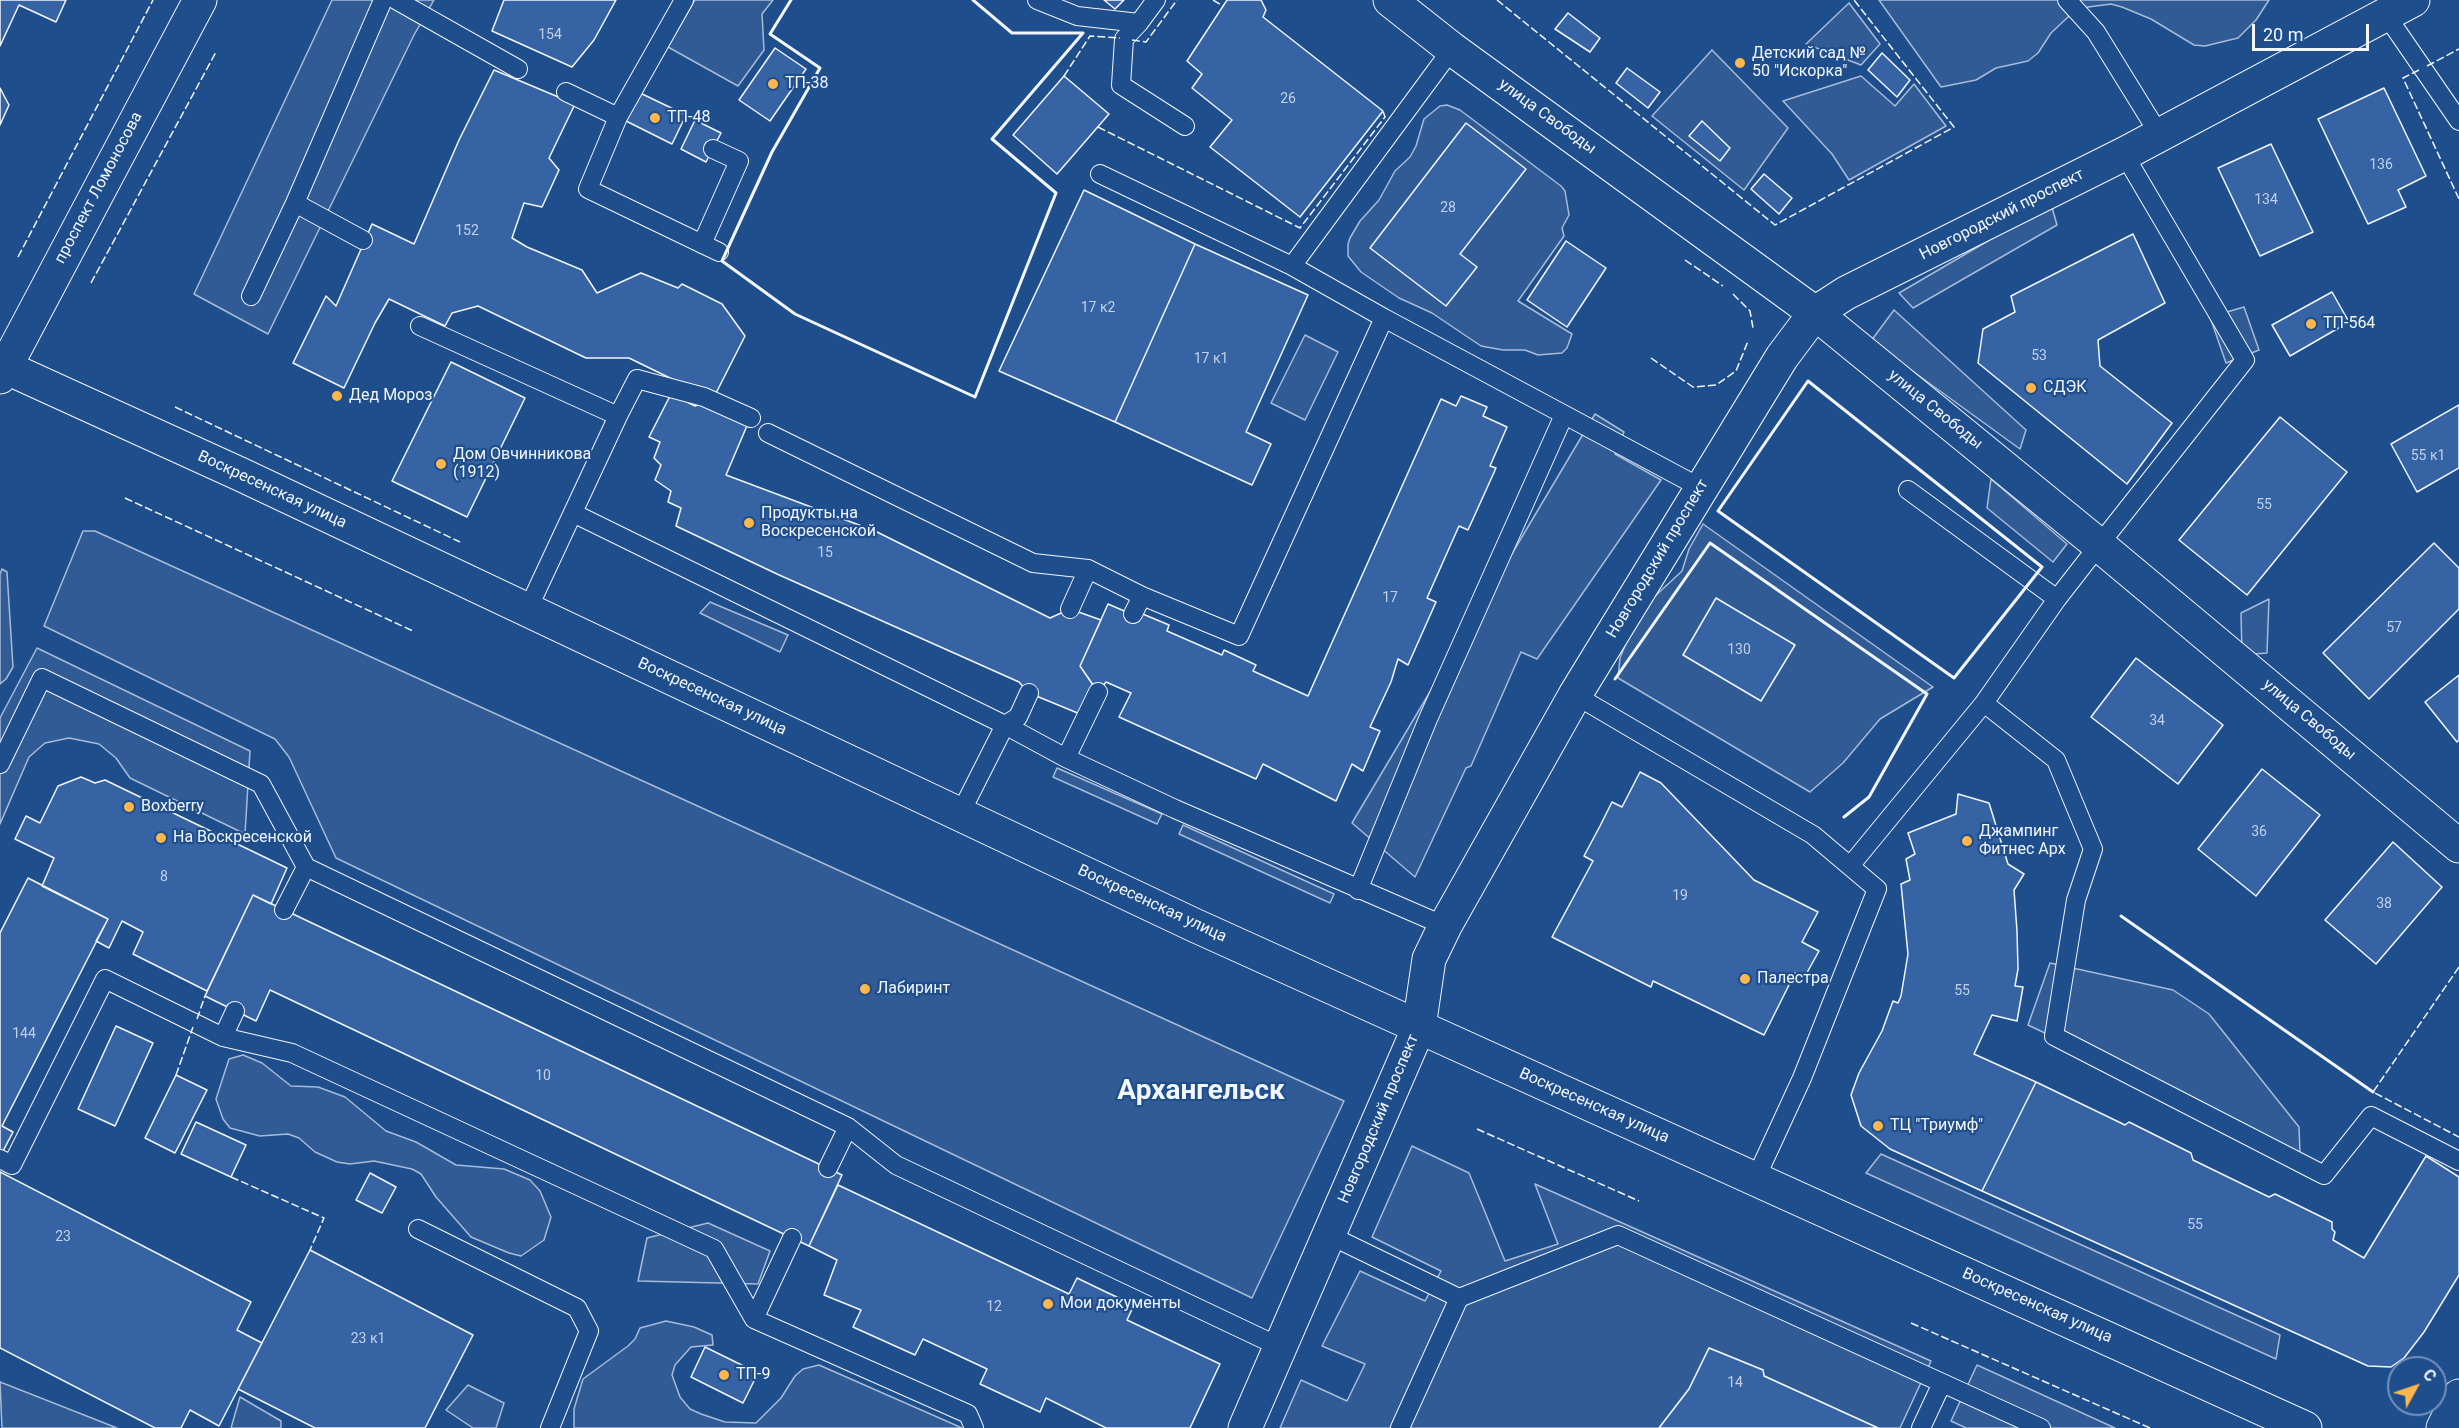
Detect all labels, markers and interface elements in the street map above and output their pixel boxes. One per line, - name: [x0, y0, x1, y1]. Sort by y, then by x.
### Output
- scale bar: [2255, 12, 2372, 50]
- text: 20 m: [2263, 24, 2303, 45]
- house number: 154: [538, 27, 562, 43]
- place label: Детский сад № 50 "Искорка": [1752, 44, 1866, 82]
- marker: Детский сад № 50 "Искорка": [1733, 56, 1747, 70]
- place label: ТП-38: [785, 74, 828, 94]
- street label: улица Свободы: [1494, 75, 1600, 159]
- marker: ТП-38: [766, 77, 780, 91]
- house number: 26: [1280, 91, 1296, 107]
- place label: ТП-48: [667, 108, 710, 128]
- street label: проспект Ломоносова: [51, 109, 147, 267]
- marker: ТП-48: [648, 111, 662, 125]
- house number: 136: [2369, 157, 2393, 173]
- street label: Новгородский проспект: [1917, 165, 2087, 265]
- house number: 134: [2254, 192, 2278, 208]
- house number: 28: [1440, 200, 1456, 216]
- house number: 152: [455, 223, 479, 239]
- house number: 17 к2: [1081, 300, 1115, 316]
- place label: ТП-564: [2323, 314, 2375, 334]
- marker: ТП-564: [2304, 317, 2318, 331]
- house number: 53: [2031, 348, 2047, 364]
- house number: 17 к1: [1194, 351, 1228, 367]
- street label: улица Свободы: [1884, 366, 1986, 454]
- place label: СДЭК: [2043, 378, 2087, 398]
- marker: СДЭК: [2024, 381, 2038, 395]
- place label: Дед Мороз: [349, 386, 432, 406]
- marker: Дед Мороз: [330, 389, 344, 403]
- place label: Дом Овчинникова (1912): [453, 445, 591, 483]
- street label: Воскресенская улица: [195, 447, 349, 533]
- house number: 55 к1: [2411, 448, 2445, 464]
- marker: Дом Овчинникова (1912): [434, 457, 448, 471]
- street label: Новгородский проспект: [1603, 476, 1713, 642]
- house number: 55: [2256, 497, 2272, 513]
- place label: Продукты на Воскресенской: [761, 504, 876, 542]
- marker: Продукты на Воскресенской: [742, 516, 756, 530]
- house number: 15: [817, 545, 833, 561]
- house number: 17: [1382, 590, 1398, 606]
- house number: 57: [2386, 620, 2402, 636]
- house number: 130: [1727, 642, 1751, 658]
- street label: Воскресенская улица: [635, 654, 789, 740]
- street label: улица Свободы: [2258, 675, 2360, 765]
- house number: 34: [2149, 713, 2165, 729]
- place label: Boxberry: [141, 797, 204, 817]
- marker: Boxberry: [122, 800, 136, 814]
- place label: Джампинг Фитнес Арх: [1979, 822, 2066, 860]
- house number: 36: [2251, 824, 2267, 840]
- place label: На Воскресенской: [173, 828, 312, 848]
- marker: На Воскресенской: [154, 831, 168, 845]
- marker: Джампинг Фитнес Арх: [1960, 834, 1974, 848]
- street label: Воскресенская улица: [1075, 861, 1229, 947]
- house number: 8: [160, 869, 168, 885]
- house number: 19: [1672, 888, 1688, 904]
- house number: 38: [2376, 896, 2392, 912]
- place label: Палестра: [1757, 969, 1829, 989]
- marker: Палестра: [1738, 972, 1752, 986]
- place label: Лабиринт: [877, 979, 950, 999]
- marker: Лабиринт: [858, 982, 872, 996]
- house number: 55: [1954, 983, 1970, 999]
- house number: 144: [12, 1026, 36, 1042]
- street label: Новгородский проспект: [1335, 1032, 1423, 1206]
- street label: Воскресенская улица: [1516, 1064, 1672, 1148]
- house number: 10: [535, 1068, 551, 1084]
- district label: Архангельск: [1117, 1075, 1285, 1109]
- place label: ТЦ "Триумф": [1890, 1116, 1983, 1136]
- marker: ТЦ "Триумф": [1871, 1119, 1885, 1133]
- house number: 55: [2187, 1217, 2203, 1233]
- house number: 23: [55, 1229, 71, 1245]
- street label: Воскресенская улица: [1959, 1264, 2115, 1348]
- place label: Мои документы: [1060, 1294, 1181, 1314]
- marker: Мои документы: [1041, 1297, 1055, 1311]
- house number: 12: [986, 1299, 1002, 1315]
- house number: 23 к1: [351, 1331, 385, 1347]
- north arrow: [2387, 1356, 2447, 1416]
- place label: ТП-9: [736, 1365, 770, 1385]
- text: С: [2419, 1365, 2440, 1386]
- marker: ТП-9: [717, 1368, 731, 1382]
- house number: 14: [1727, 1375, 1743, 1391]

